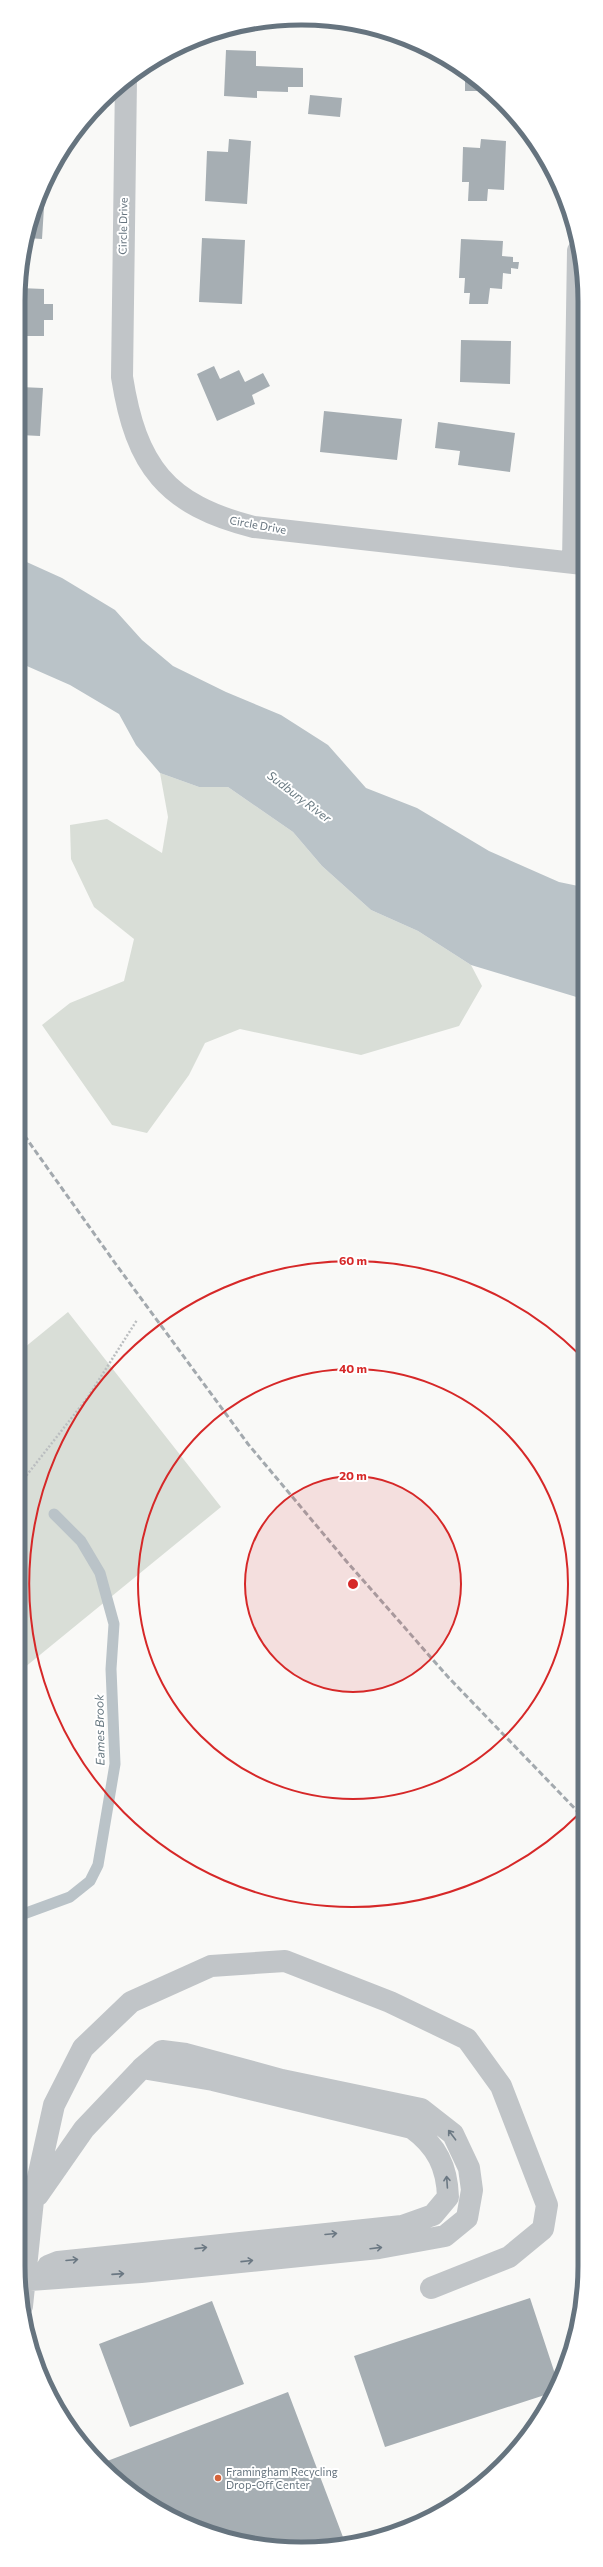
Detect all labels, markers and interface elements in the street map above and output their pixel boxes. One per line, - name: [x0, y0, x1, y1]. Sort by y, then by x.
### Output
- street label: Circle Drive: [116, 197, 130, 255]
- street label: Circle Drive: [229, 513, 288, 536]
- water label: Sudbury River: [265, 768, 335, 825]
- text: 60 m: [339, 1253, 367, 1267]
- text: 40 m: [339, 1361, 367, 1375]
- text: 20 m: [339, 1468, 367, 1482]
- centre of rings: [346, 1577, 360, 1591]
- water label: Eames Brook: [91, 1694, 107, 1766]
- one-way arrow: [448, 2130, 456, 2141]
- one-way arrow: [444, 2176, 451, 2189]
- one-way arrow: [324, 2230, 337, 2238]
- one-way arrow: [194, 2244, 207, 2252]
- one-way arrow: [369, 2244, 382, 2252]
- one-way arrow: [65, 2257, 78, 2264]
- one-way arrow: [240, 2257, 253, 2265]
- one-way arrow: [111, 2270, 124, 2277]
- place label: Framingham Recycling Drop-Off Center: [226, 2465, 338, 2491]
- marker: Framingham Recycling Drop-Off Center: [213, 2473, 223, 2483]

